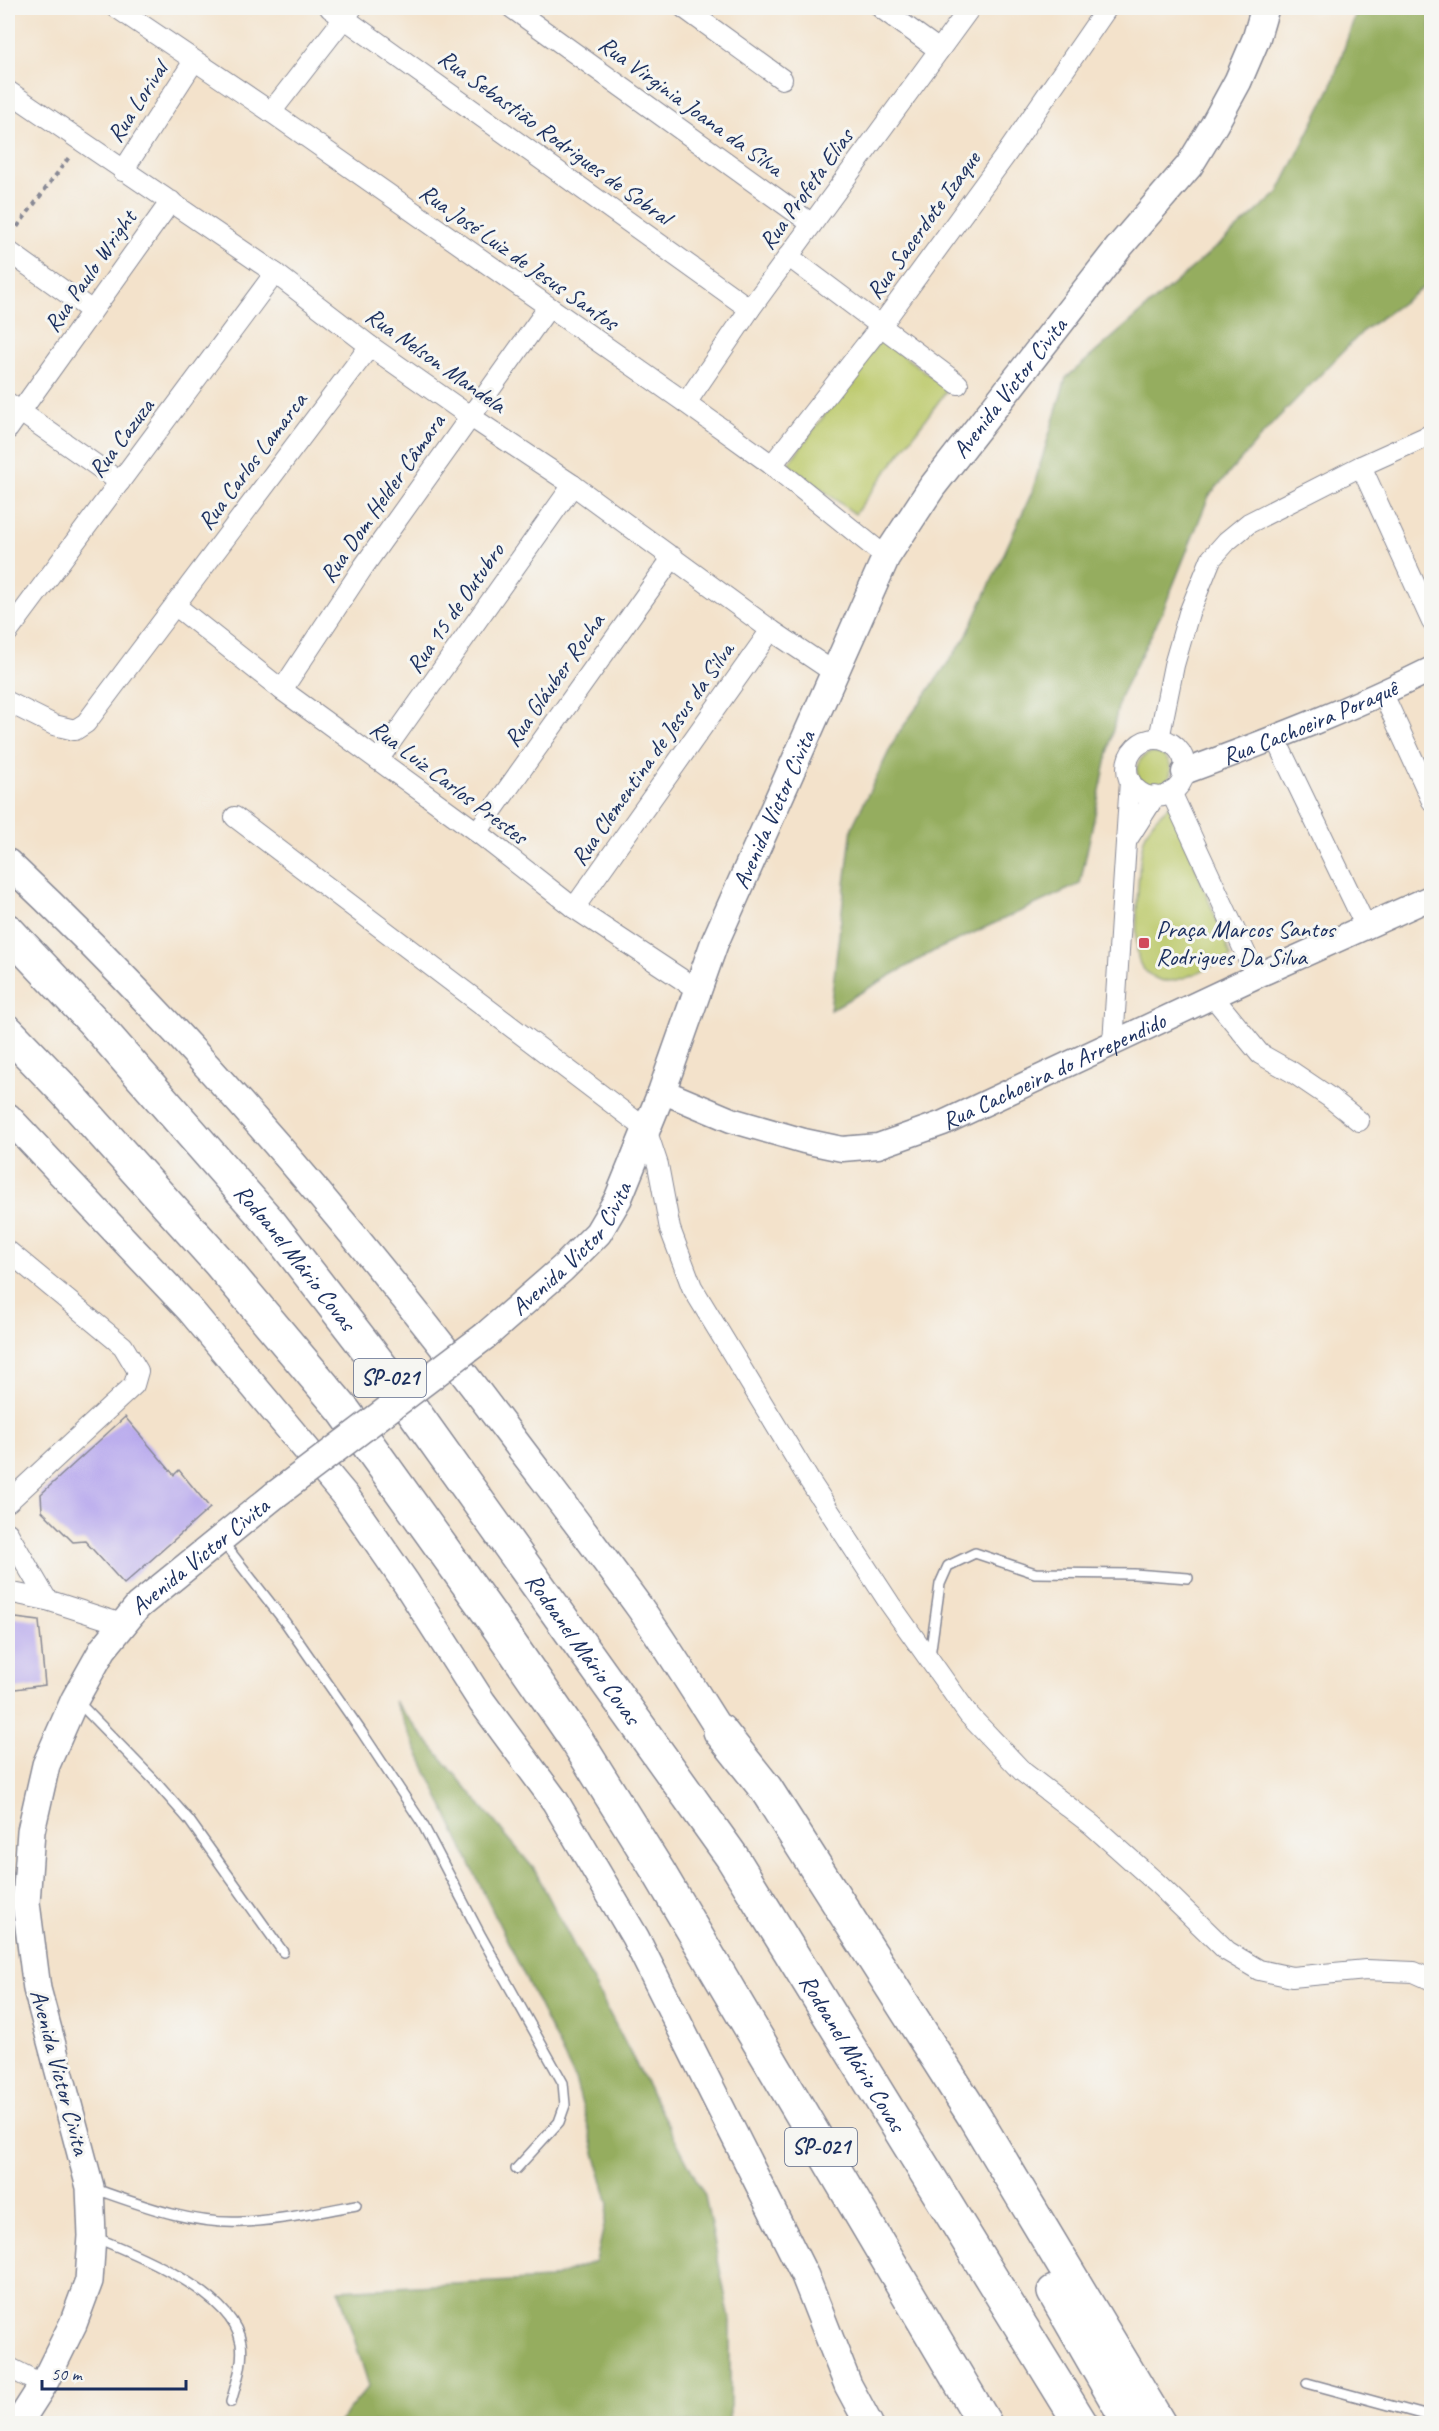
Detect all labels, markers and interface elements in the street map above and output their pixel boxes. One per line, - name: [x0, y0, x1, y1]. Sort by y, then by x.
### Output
- street label: Rua Virginia Joana da Silva: [593, 29, 791, 184]
- street label: Rua Sebastião Rodrigues de Sobral: [433, 42, 681, 234]
- street label: Rua Lorival: [100, 53, 176, 148]
- street label: Rua Profeta Elias: [752, 121, 861, 255]
- street label: Rua Sacerdote Izaque: [859, 143, 988, 305]
- street label: Rua José Luiz de Jesus Santos: [414, 177, 627, 339]
- street label: Rua Paulo Wright: [37, 203, 144, 338]
- street label: Rua Nelson Mandela: [360, 300, 513, 420]
- street label: Avenida Victor Civita: [945, 311, 1074, 464]
- street label: Rua Carlos Lamarca: [191, 385, 314, 536]
- street label: Rua Cazuza: [81, 391, 161, 484]
- street label: Rua Dom Helder Câmara: [313, 407, 452, 588]
- street label: Rua 15 de Outubro: [399, 536, 512, 679]
- street label: Rua Gláuber Rocha: [497, 606, 612, 752]
- street label: Rua Clementina de Jesus da Silva: [564, 635, 742, 871]
- street label: Rua Cachoeira Poraquê: [1218, 672, 1405, 771]
- street label: Rua Luiz Carlos Prestes: [364, 713, 535, 852]
- street label: Avenida Victor Civita: [726, 725, 822, 893]
- place label: Praça Marcos Santos Rodrigues Da Silva: [1156, 914, 1337, 972]
- marker: Praça Marcos Santos Rodrigues Da Silva: [1137, 936, 1151, 950]
- street label: Rua Cachoeira do Arrependido: [937, 1005, 1172, 1136]
- street label: Avenida Victor Civita: [505, 1177, 639, 1322]
- street label: Rodoanel Mário Covas: [228, 1178, 364, 1338]
- road number: SP-021: [354, 1359, 426, 1397]
- street label: Avenida Victor Civita: [124, 1490, 276, 1621]
- street label: Rodoanel Mário Covas: [519, 1567, 649, 1732]
- street label: Rodoanel Mário Covas: [793, 1969, 913, 2139]
- street label: Avenida Victor Civita: [24, 1986, 97, 2159]
- road number: SP-021: [785, 2128, 857, 2166]
- scale bar: [42, 2353, 186, 2391]
- text: 50 m: [51, 2363, 84, 2385]

